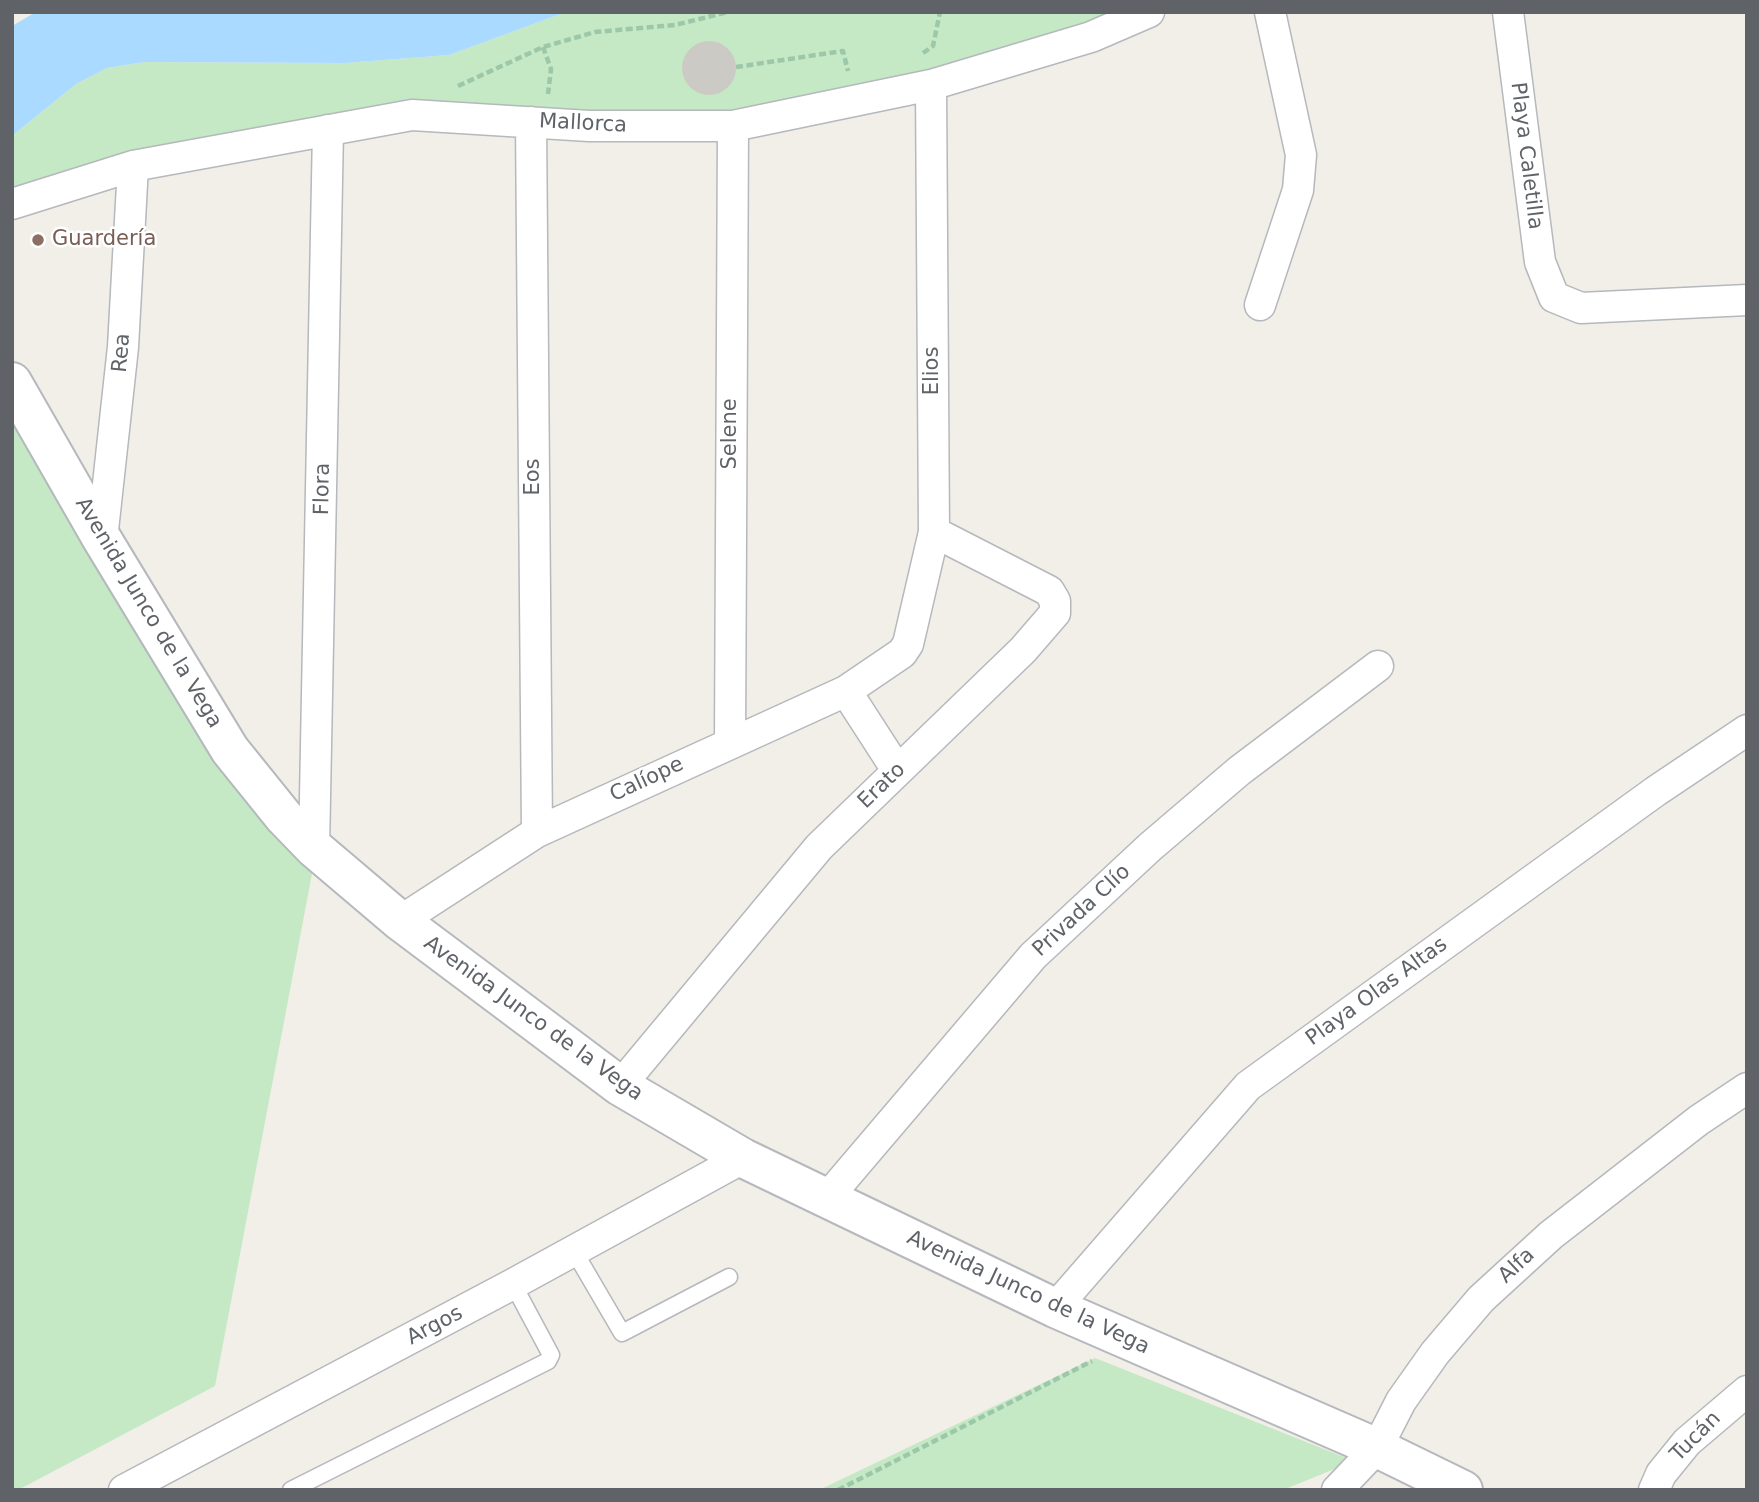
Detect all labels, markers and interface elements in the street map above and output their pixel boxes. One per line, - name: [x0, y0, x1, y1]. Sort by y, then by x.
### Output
- street label: Playa Caletilla: [1504, 81, 1548, 231]
- street label: Mallorca: [538, 109, 628, 139]
- place label: Guardería: [52, 227, 156, 253]
- marker: Guardería: [30, 232, 46, 248]
- street label: Rea: [108, 332, 136, 374]
- street label: Elios: [920, 347, 946, 395]
- street label: Selene: [718, 398, 744, 470]
- street label: Eos: [521, 458, 547, 496]
- street label: Flora: [310, 463, 336, 515]
- street label: Avenida Junco de la Vega: [69, 493, 227, 733]
- street label: Calíope: [606, 752, 688, 808]
- street label: Erato: [853, 758, 911, 814]
- street label: Privada Clío: [1028, 859, 1136, 963]
- street label: Avenida Junco de la Vega: [419, 931, 647, 1107]
- street label: Playa Olas Altas: [1301, 932, 1453, 1052]
- street label: Avenida Junco de la Vega: [903, 1226, 1153, 1360]
- street label: Alfa: [1494, 1243, 1540, 1289]
- street label: Argos: [403, 1301, 467, 1351]
- street label: Tucán: [1666, 1407, 1726, 1467]

